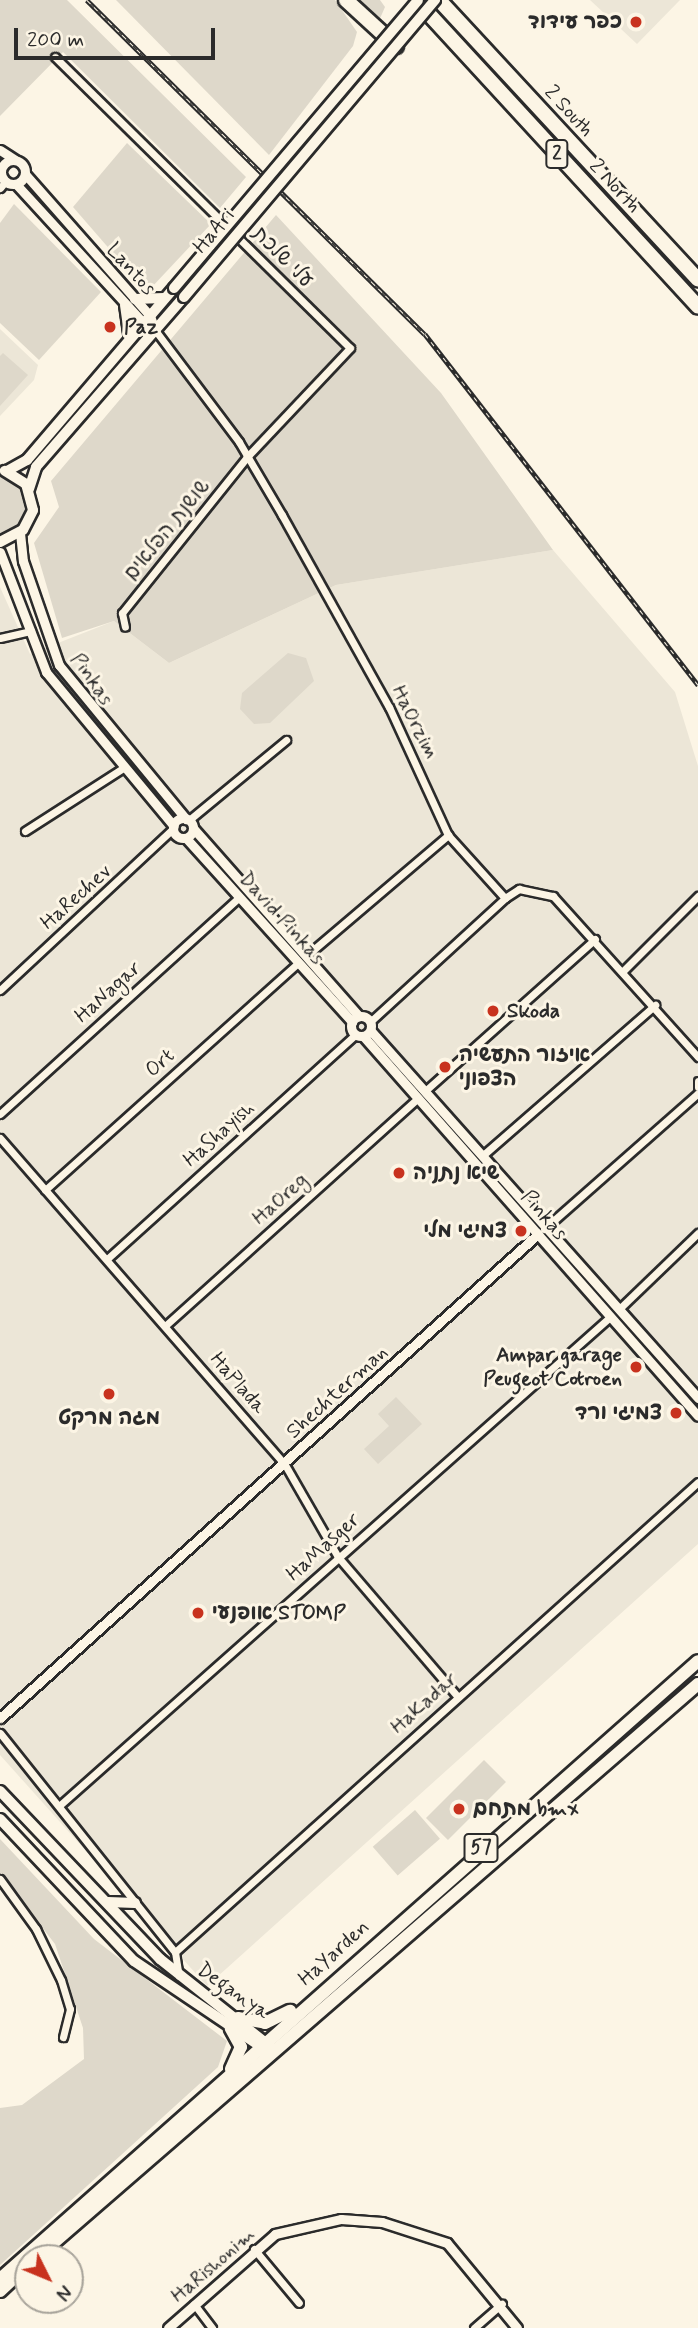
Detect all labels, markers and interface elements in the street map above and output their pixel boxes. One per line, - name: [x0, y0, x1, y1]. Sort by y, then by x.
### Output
- place label: כפר עידוד: [528, 9, 622, 35]
- scale bar: [18, 14, 219, 58]
- marker: כפר עידוד: [628, 14, 644, 30]
- text: 200 m: [27, 26, 84, 54]
- street label: 2 South: [539, 80, 599, 142]
- road number: 2: [545, 138, 569, 170]
- street label: 2 North: [584, 154, 646, 218]
- street label: HaAri: [188, 203, 240, 259]
- street label: עלי שלכת: [247, 221, 319, 293]
- street label: Lantos: [101, 238, 161, 300]
- place label: Paz: [124, 314, 158, 340]
- marker: Paz: [102, 319, 118, 335]
- street label: שושנת הפלאים: [119, 474, 215, 586]
- street label: Pinkas: [65, 648, 119, 710]
- street label: HaOrzim: [386, 681, 444, 763]
- street label: HaRechev: [35, 859, 117, 935]
- street label: David Pinkas: [234, 867, 330, 969]
- street label: HaNagar: [70, 956, 146, 1028]
- place label: Skoda: [507, 998, 560, 1024]
- marker: Skoda: [485, 1003, 501, 1019]
- place label: איזור התעשיה הצפוני: [459, 1042, 590, 1092]
- street label: Ort: [140, 1043, 180, 1083]
- marker: איזור התעשיה הצפוני: [437, 1059, 453, 1075]
- street label: HaShayish: [178, 1095, 260, 1173]
- place label: שיא נתניה: [413, 1160, 500, 1186]
- marker: שיא נתניה: [391, 1165, 407, 1181]
- street label: HaOreg: [247, 1167, 313, 1231]
- street label: Pinkas: [515, 1185, 573, 1245]
- place label: צמיגי מלי: [424, 1218, 507, 1244]
- marker: צמיגי מלי: [513, 1223, 529, 1239]
- street label: Shechterman: [281, 1340, 393, 1444]
- place label: Ampar garage Peugeot Cotroen: [483, 1342, 622, 1392]
- street label: HaPlada: [204, 1347, 272, 1419]
- marker: Ampar garage Peugeot Cotroen: [628, 1359, 644, 1375]
- marker: מגה מרקט: [101, 1386, 117, 1402]
- place label: צמיגי ורד: [575, 1400, 662, 1426]
- place label: מגה מרקט: [58, 1405, 160, 1431]
- marker: צמיגי ורד: [668, 1405, 684, 1421]
- street label: HaMasger: [281, 1507, 365, 1587]
- place label: אופנעי STOMP: [212, 1600, 346, 1626]
- marker: אופנעי STOMP: [190, 1605, 206, 1621]
- street label: HaKadar: [385, 1666, 463, 1740]
- place label: מתחם bmx: [473, 1796, 579, 1822]
- marker: מתחם bmx: [451, 1801, 467, 1817]
- road number: 57: [463, 1832, 498, 1864]
- street label: HaYarden: [293, 1915, 375, 1991]
- street label: Deganya: [192, 1957, 274, 2025]
- street label: HaRishonim: [166, 2222, 260, 2308]
- north arrow: [14, 2244, 84, 2314]
- text: N: [50, 2279, 77, 2305]

